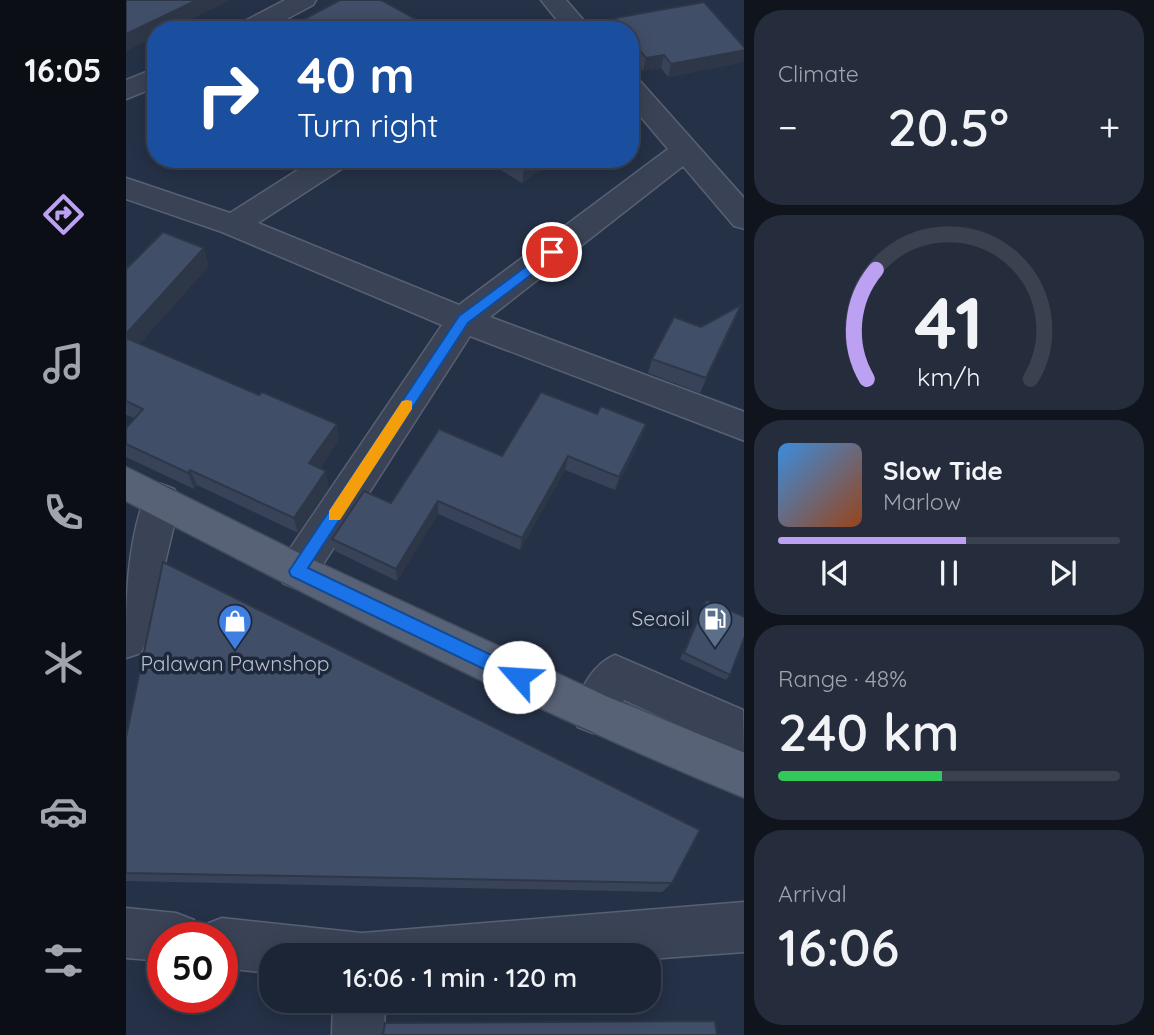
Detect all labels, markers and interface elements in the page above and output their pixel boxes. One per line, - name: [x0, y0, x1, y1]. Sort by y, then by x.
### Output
- text: 40 m: [297, 44, 415, 105]
- icon: right: [182, 49, 273, 140]
- text: 16:05: [25, 50, 101, 90]
- text: Climate: [778, 59, 859, 88]
- text: 20.5°: [887, 94, 1009, 159]
- text: −: [778, 103, 798, 151]
- text: +: [1099, 103, 1120, 151]
- text: Turn right: [297, 105, 438, 145]
- icon: directions: [39, 190, 88, 239]
- pin: [522, 222, 582, 282]
- icon: arrive: [533, 233, 571, 271]
- text: 41: [915, 276, 983, 367]
- icon: music: [39, 339, 88, 388]
- text: km/h: [917, 360, 981, 391]
- text: Slow Tide: [883, 454, 1003, 487]
- text: Marlow: [883, 487, 961, 516]
- icon: phone: [39, 488, 88, 537]
- icon: previous: [816, 554, 854, 592]
- icon: pause: [930, 554, 968, 592]
- icon: next: [1044, 554, 1082, 592]
- fuel station icon: Seaoil: [696, 600, 734, 649]
- shop icon: Palawan Pawnshop: [216, 602, 254, 651]
- place label: Seaoil: [632, 605, 690, 631]
- icon: climate: [39, 638, 88, 687]
- position arrow: [482, 640, 556, 714]
- place label: Palawan Pawnshop: [140, 650, 330, 676]
- text: Range · 48%: [778, 664, 907, 693]
- text: 240 km: [778, 699, 959, 764]
- icon: car: [39, 787, 88, 836]
- text: Arrival: [778, 879, 847, 908]
- text: 16:06: [778, 914, 899, 979]
- speed limit sign: 50: [147, 922, 238, 1013]
- icon: filters: [39, 936, 88, 985]
- text: 16:06 · 1 min · 120 m: [343, 961, 577, 994]

